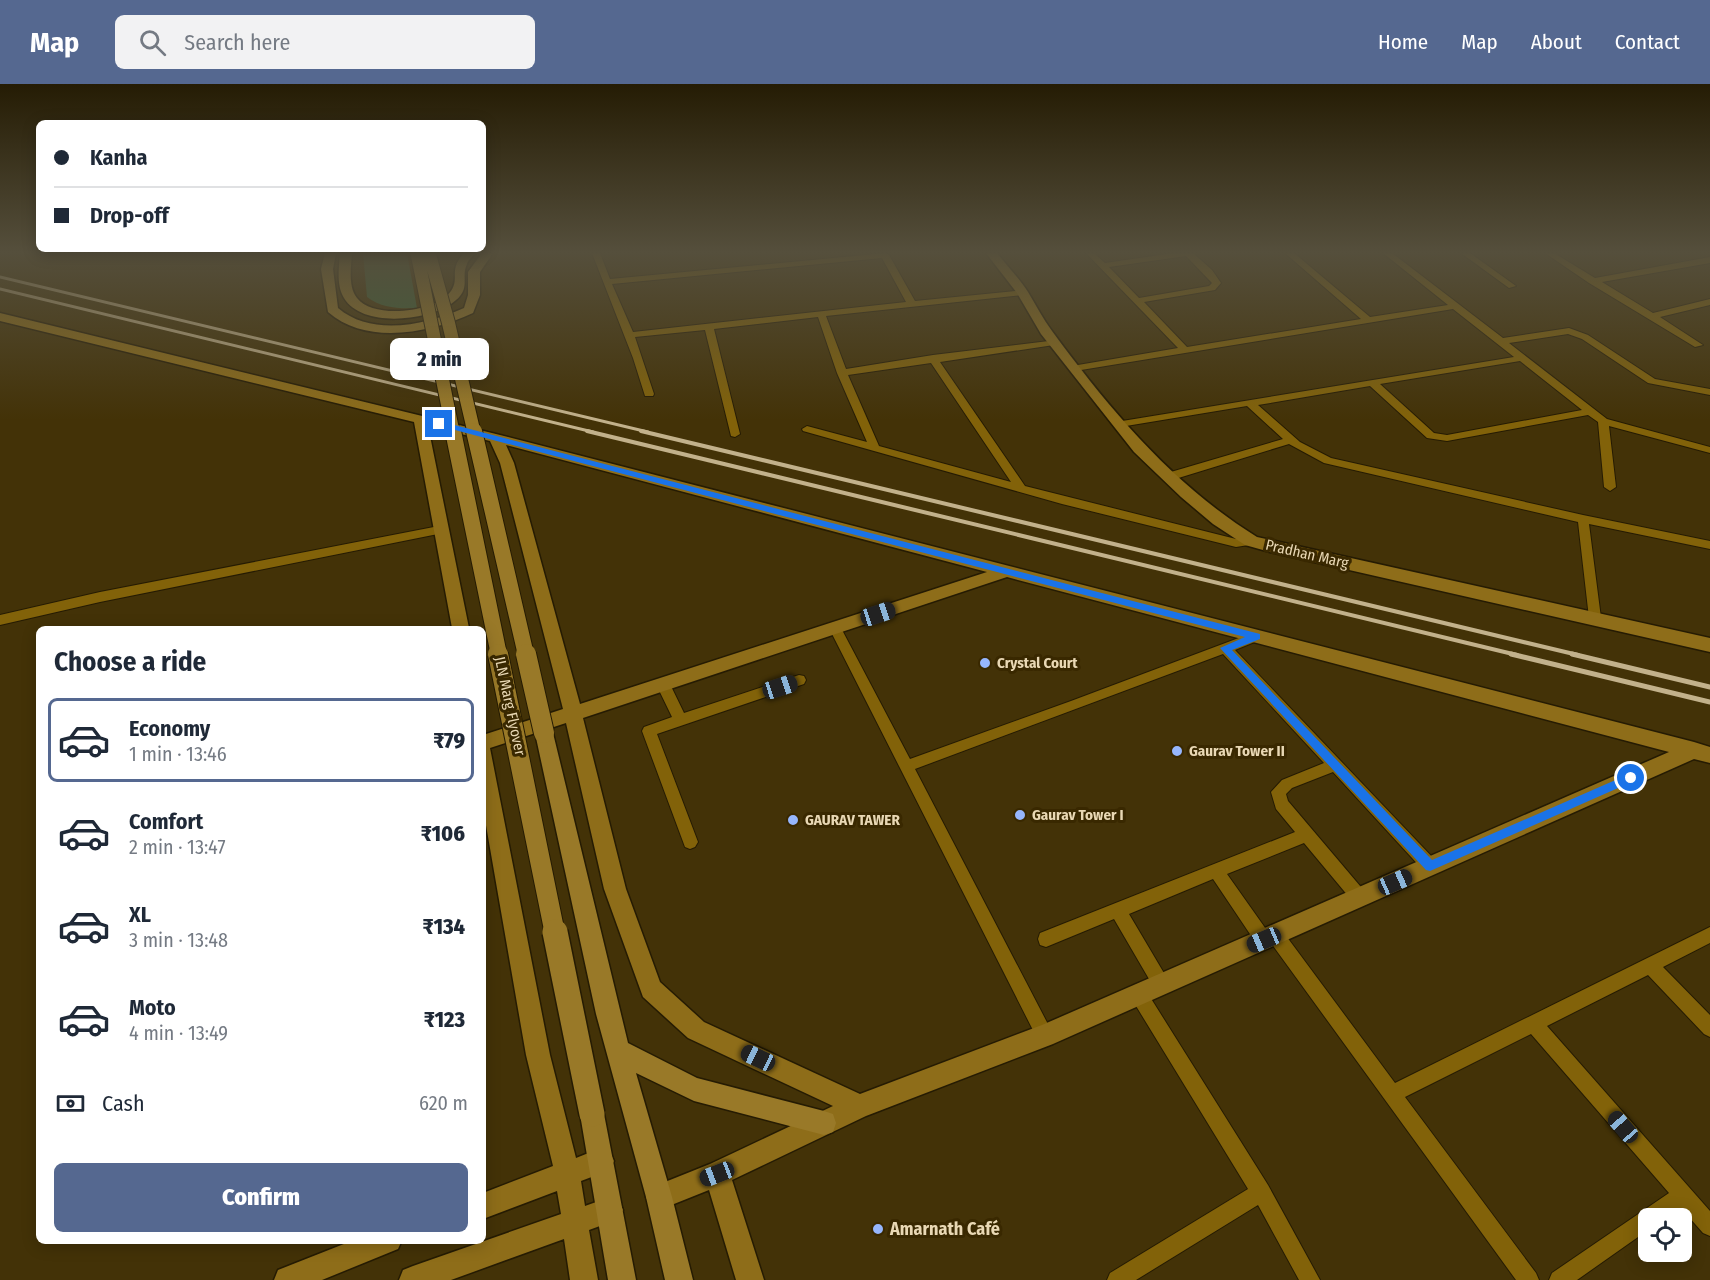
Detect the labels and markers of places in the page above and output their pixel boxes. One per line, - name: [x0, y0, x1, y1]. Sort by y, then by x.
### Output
- place label: Crystal Court: [997, 654, 1078, 672]
- marker: Crystal Court: [978, 656, 992, 670]
- place label: Gaurav Tower II: [1189, 742, 1285, 760]
- marker: Gaurav Tower II: [1170, 744, 1184, 758]
- place label: Gaurav Tower I: [1032, 806, 1124, 824]
- marker: Gaurav Tower I: [1013, 808, 1027, 822]
- place label: GAURAV TAWER: [805, 811, 900, 829]
- marker: GAURAV TAWER: [786, 813, 800, 827]
- place label: Amarnath Café: [889, 1218, 1000, 1240]
- marker: Amarnath Café: [871, 1222, 885, 1236]

